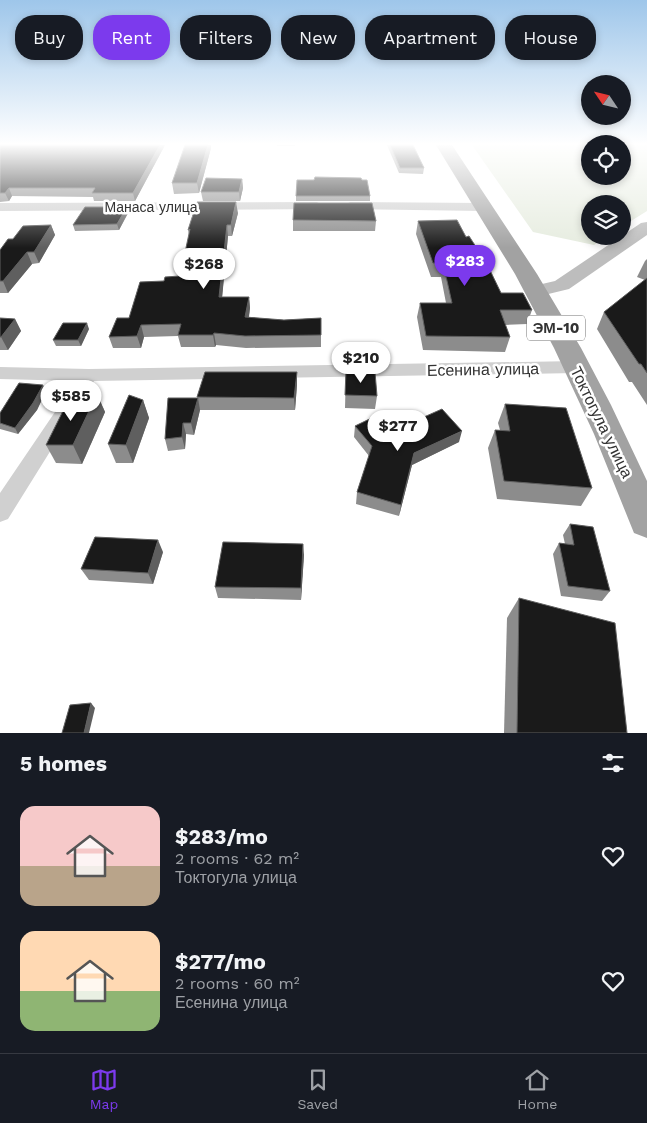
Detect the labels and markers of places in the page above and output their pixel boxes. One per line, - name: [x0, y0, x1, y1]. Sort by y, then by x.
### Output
- pin: $283: [435, 244, 495, 287]
- pin: $268: [174, 248, 234, 290]
- pin: $210: [331, 342, 391, 384]
- pin: $585: [41, 380, 101, 422]
- pin: $277: [368, 410, 428, 452]

